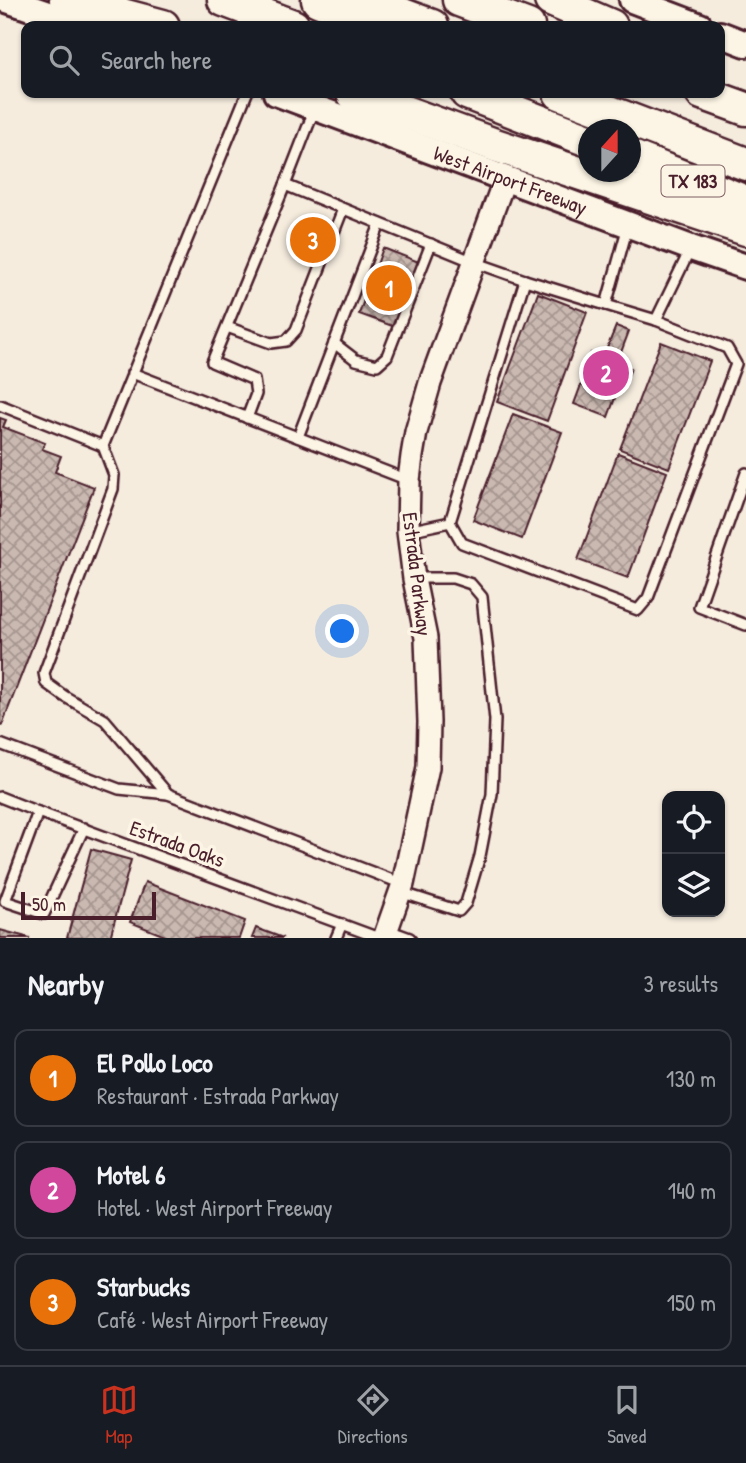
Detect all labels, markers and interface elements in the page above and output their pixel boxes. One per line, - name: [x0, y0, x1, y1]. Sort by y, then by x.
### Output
- search box: [21, 21, 725, 98]
- icon: search: [45, 41, 83, 79]
- text: Search here: [101, 42, 212, 77]
- north arrow: [578, 119, 641, 182]
- street label: West Airport Freeway: [430, 138, 591, 222]
- road number: TX 183: [662, 166, 724, 196]
- pin: 3: [290, 214, 336, 266]
- pin: 1: [366, 262, 412, 314]
- pin: 2: [583, 347, 629, 399]
- street label: Estrada Parkway: [396, 511, 439, 637]
- your location: [325, 614, 359, 648]
- map controls: [662, 791, 725, 917]
- button: locate: [662, 791, 725, 854]
- street label: Estrada Oaks: [126, 813, 229, 874]
- button: layers: [662, 854, 725, 917]
- scale bar: [21, 889, 156, 921]
- text: 50 m: [32, 891, 66, 917]
- text: Nearby: [28, 964, 104, 1004]
- text: 3 results: [643, 968, 718, 999]
- text: El Pollo Loco: [97, 1045, 213, 1080]
- text: 1: [49, 1063, 57, 1094]
- text: 130 m: [666, 1063, 716, 1094]
- text: Restaurant · Estrada Parkway: [97, 1080, 339, 1111]
- text: Motel 6: [97, 1157, 166, 1192]
- text: 2: [48, 1175, 58, 1206]
- text: 140 m: [668, 1175, 716, 1206]
- text: Hotel · West Airport Freeway: [97, 1192, 332, 1223]
- text: Starbucks: [97, 1269, 190, 1304]
- text: 3: [48, 1287, 58, 1318]
- text: 150 m: [667, 1287, 716, 1318]
- text: Café · West Airport Freeway: [97, 1304, 328, 1335]
- tab: Map: [100, 1381, 138, 1449]
- tab: Directions: [338, 1381, 408, 1449]
- tab: Saved: [607, 1381, 646, 1449]

